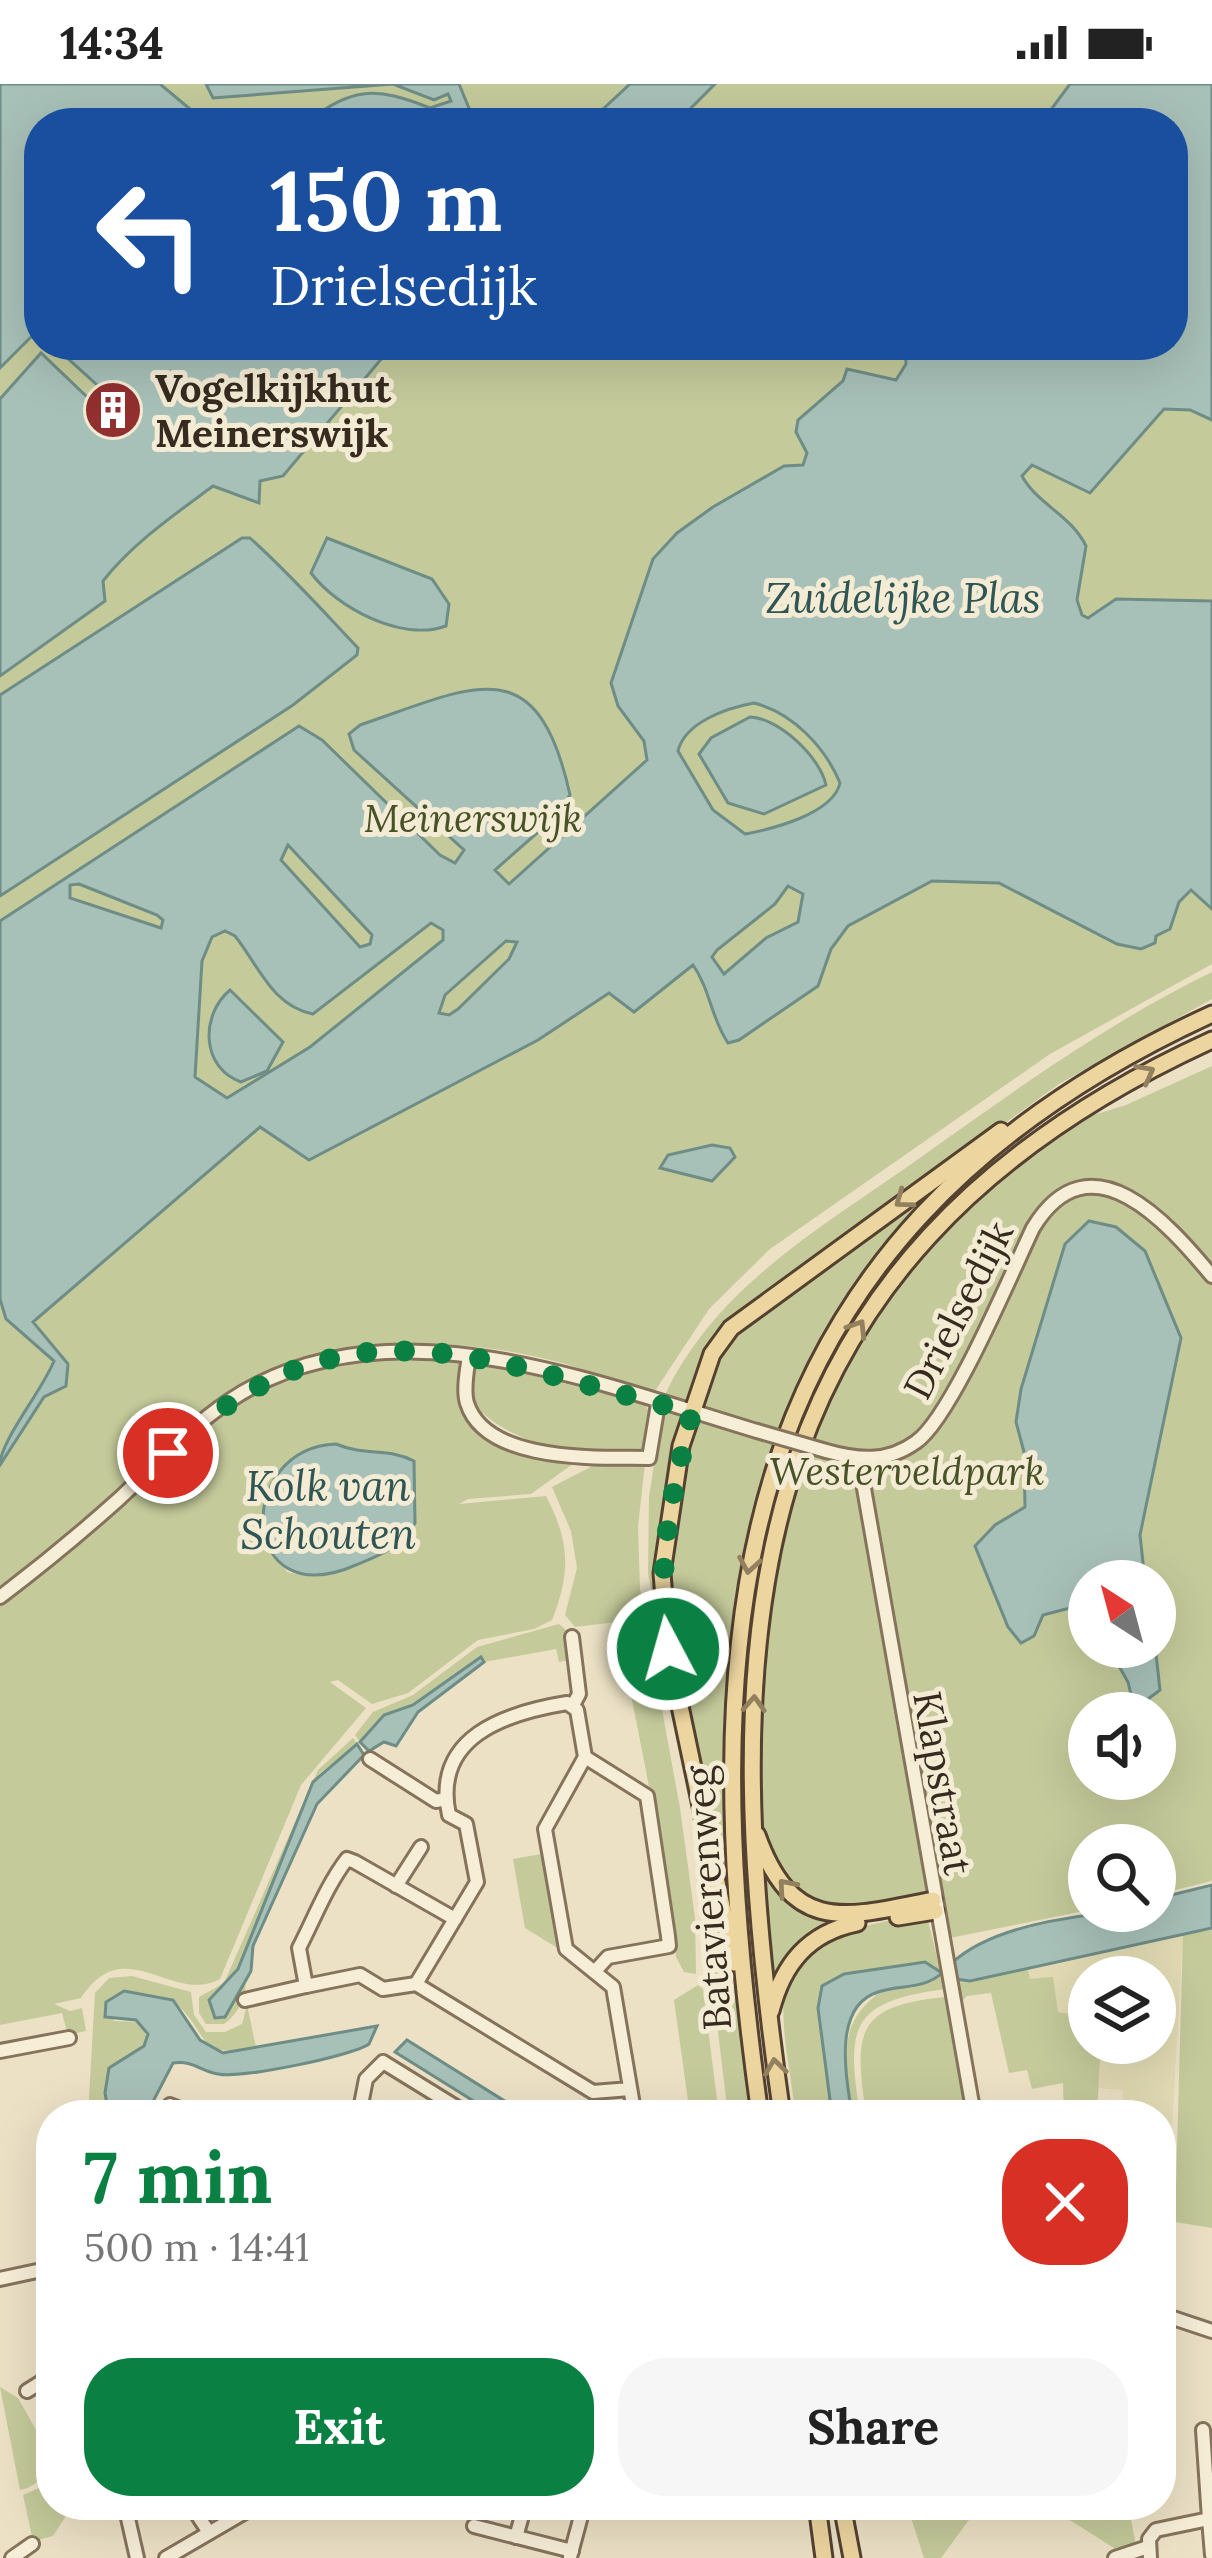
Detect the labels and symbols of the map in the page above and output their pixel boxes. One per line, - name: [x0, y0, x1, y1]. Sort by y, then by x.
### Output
- place label: Vogelkijkhut Meinerswijk: [155, 363, 392, 458]
- building icon: Vogelkijkhut Meinerswijk: [82, 379, 144, 441]
- water label: Zuidelijke Plas: [765, 571, 1041, 625]
- park label: Meinerswijk: [364, 793, 582, 843]
- one-way arrow: [1134, 1064, 1155, 1087]
- one-way arrow: [894, 1186, 916, 1208]
- street label: Drielsedijk: [892, 1213, 1024, 1407]
- one-way arrow: [844, 1319, 866, 1341]
- pin: [117, 1402, 219, 1504]
- park label: Westerveldpark: [769, 1446, 1045, 1496]
- water label: Kolk van Schouten: [240, 1459, 416, 1561]
- one-way arrow: [737, 1555, 763, 1575]
- north arrow: [1068, 1560, 1176, 1668]
- position arrow: [605, 1586, 731, 1712]
- street label: Klapstraat: [902, 1687, 984, 1879]
- one-way arrow: [740, 1694, 766, 1713]
- street label: Batavierenweg: [674, 1763, 742, 2032]
- one-way arrow: [779, 1878, 801, 1900]
- one-way arrow: [763, 2058, 789, 2077]

